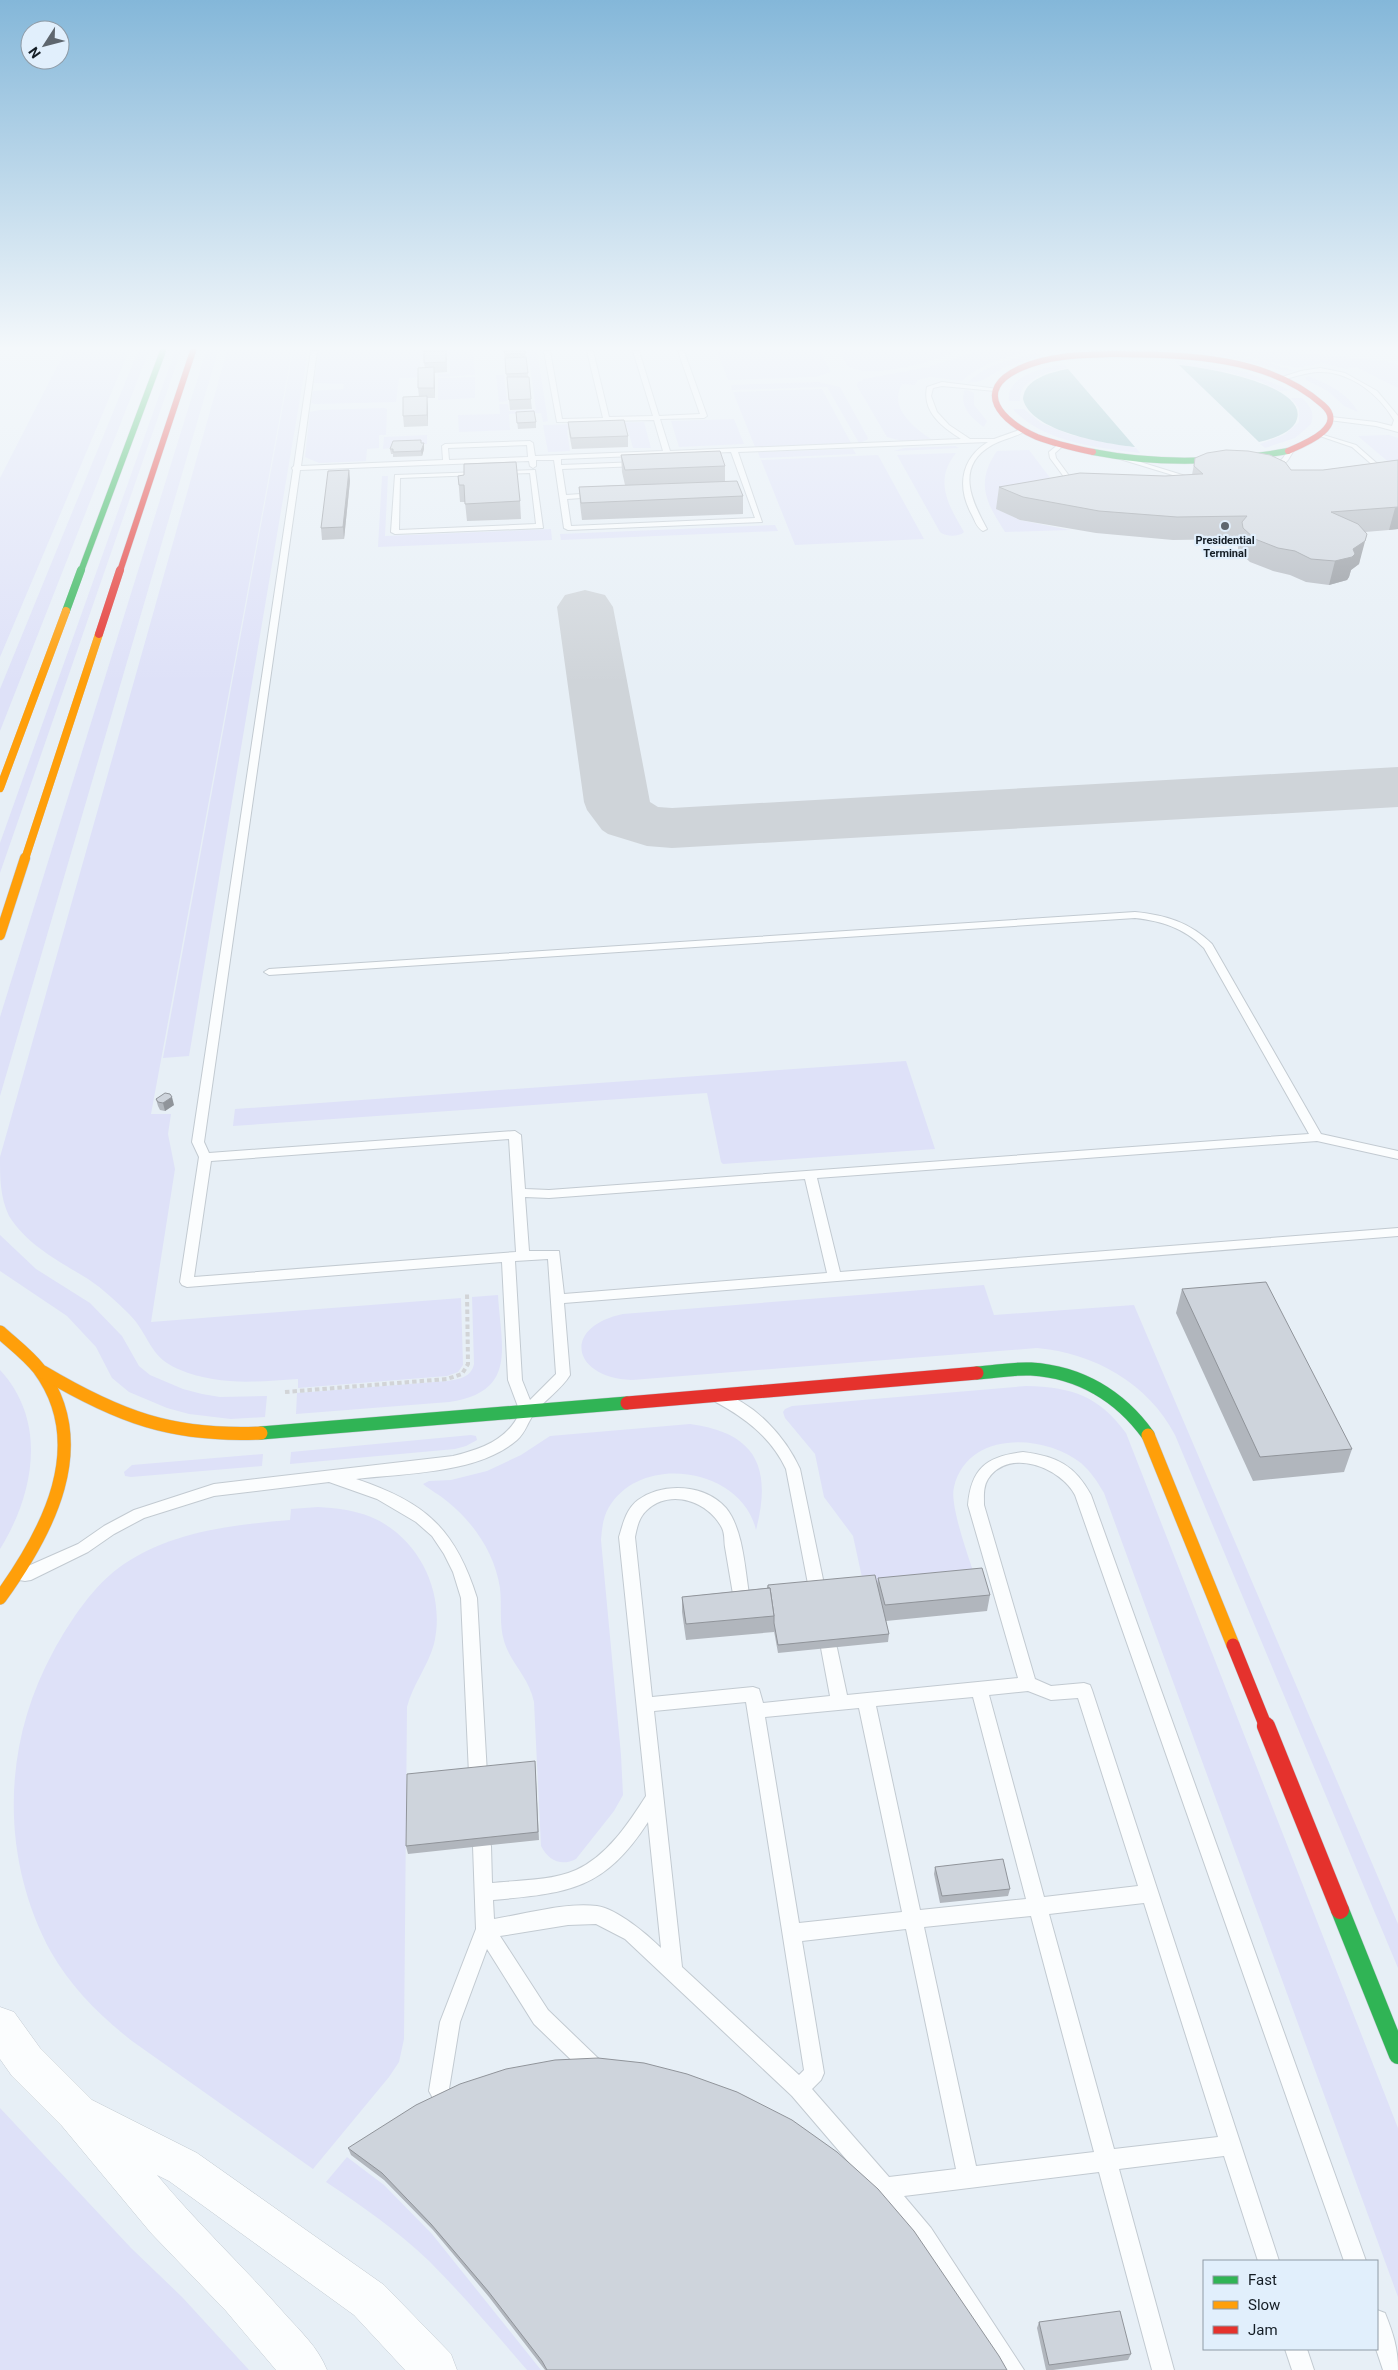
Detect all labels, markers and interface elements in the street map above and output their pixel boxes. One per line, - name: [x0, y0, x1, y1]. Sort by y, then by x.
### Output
- north arrow: [20, 20, 70, 70]
- text: N: [25, 44, 44, 61]
- marker: Presidential Terminal: [1219, 520, 1231, 532]
- place label: Presidential Terminal: [1195, 534, 1255, 560]
- legend: [1203, 2260, 1378, 2350]
- text: Fast: [1248, 2271, 1277, 2289]
- text: Slow: [1248, 2296, 1280, 2314]
- text: Jam: [1248, 2321, 1278, 2339]

